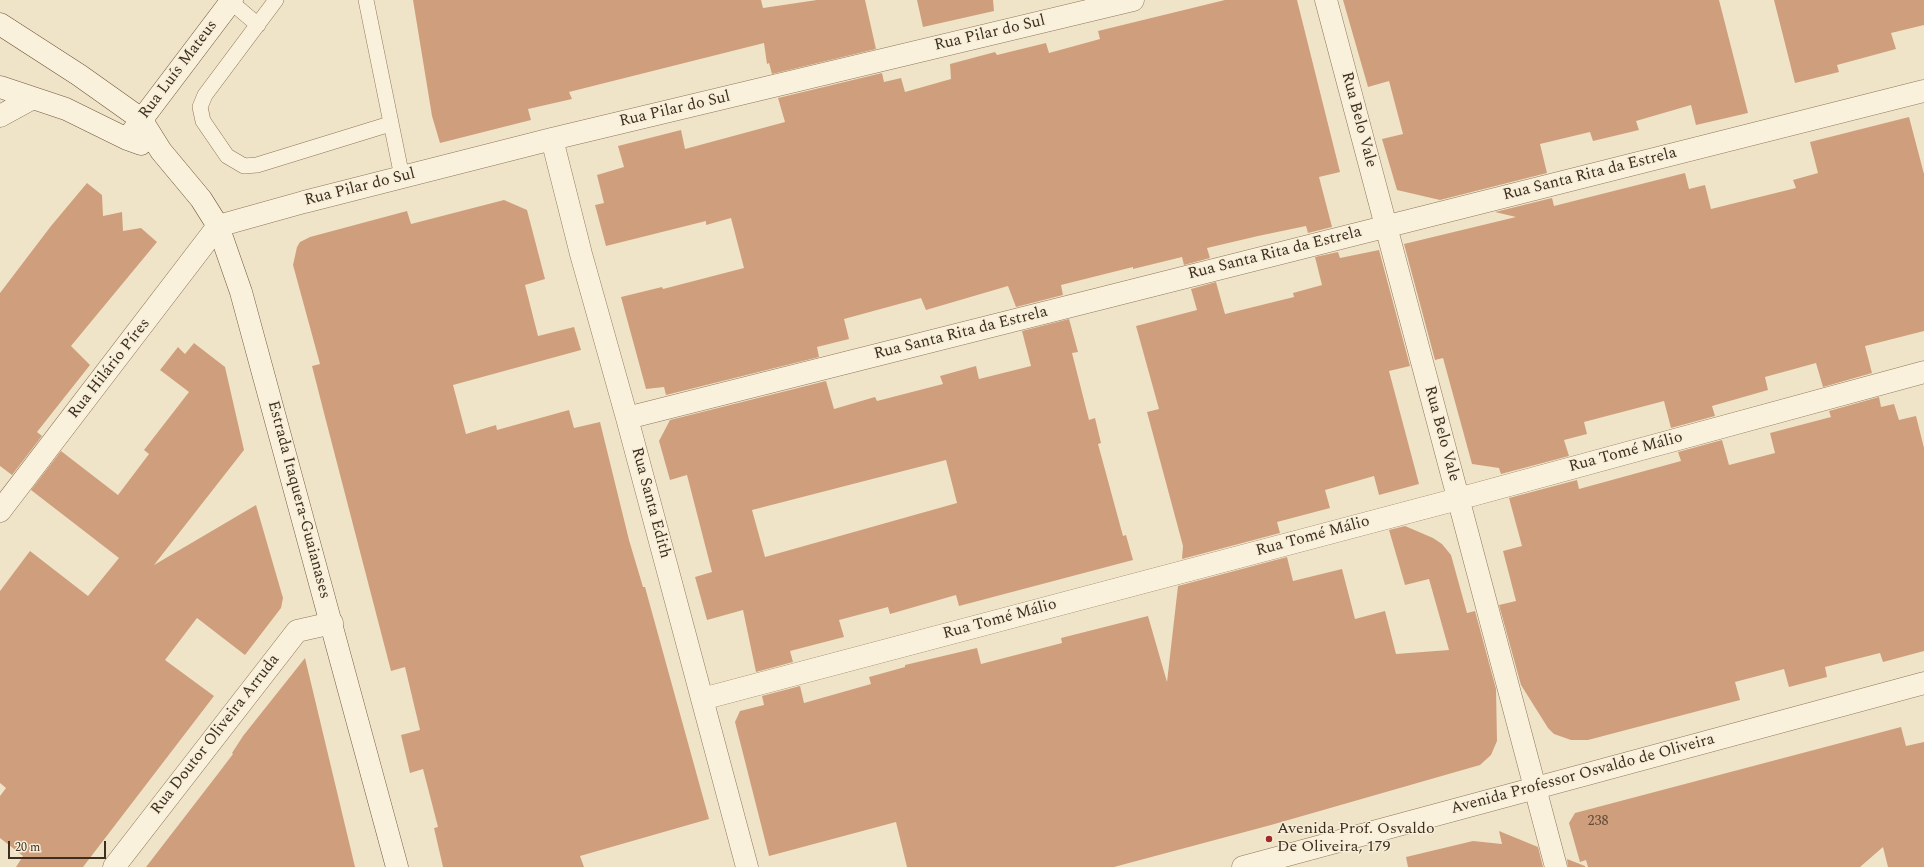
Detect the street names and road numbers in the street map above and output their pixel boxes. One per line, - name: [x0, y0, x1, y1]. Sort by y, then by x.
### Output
- street label: Rua Pilar do Sul: [933, 12, 1047, 56]
- street label: Rua Luís Mateus: [136, 17, 222, 123]
- street label: Rua Belo Vale: [1336, 70, 1380, 170]
- street label: Rua Pilar do Sul: [618, 88, 732, 132]
- street label: Rua Santa Rita da Estrela: [1501, 144, 1679, 206]
- street label: Rua Pilar do Sul: [303, 165, 417, 211]
- street label: Rua Santa Rita da Estrela: [1186, 223, 1364, 285]
- street label: Rua Santa Rita da Estrela: [872, 303, 1050, 365]
- street label: Rua Hilário Píres: [65, 315, 155, 423]
- street label: Rua Belo Vale: [1419, 384, 1463, 484]
- street label: Estrada Itaquera-Guaianases: [262, 399, 334, 601]
- street label: Rua Tomé Málio: [1567, 429, 1685, 477]
- street label: Rua Santa Edith: [626, 445, 674, 561]
- street label: Rua Tomé Málio: [1254, 513, 1372, 561]
- street label: Rua Tomé Málio: [941, 596, 1059, 644]
- street label: Rua Doutor Oliveira Arruda: [148, 651, 284, 819]
- street label: Avenida Professor Osvaldo de Oliveira: [1449, 730, 1717, 820]

